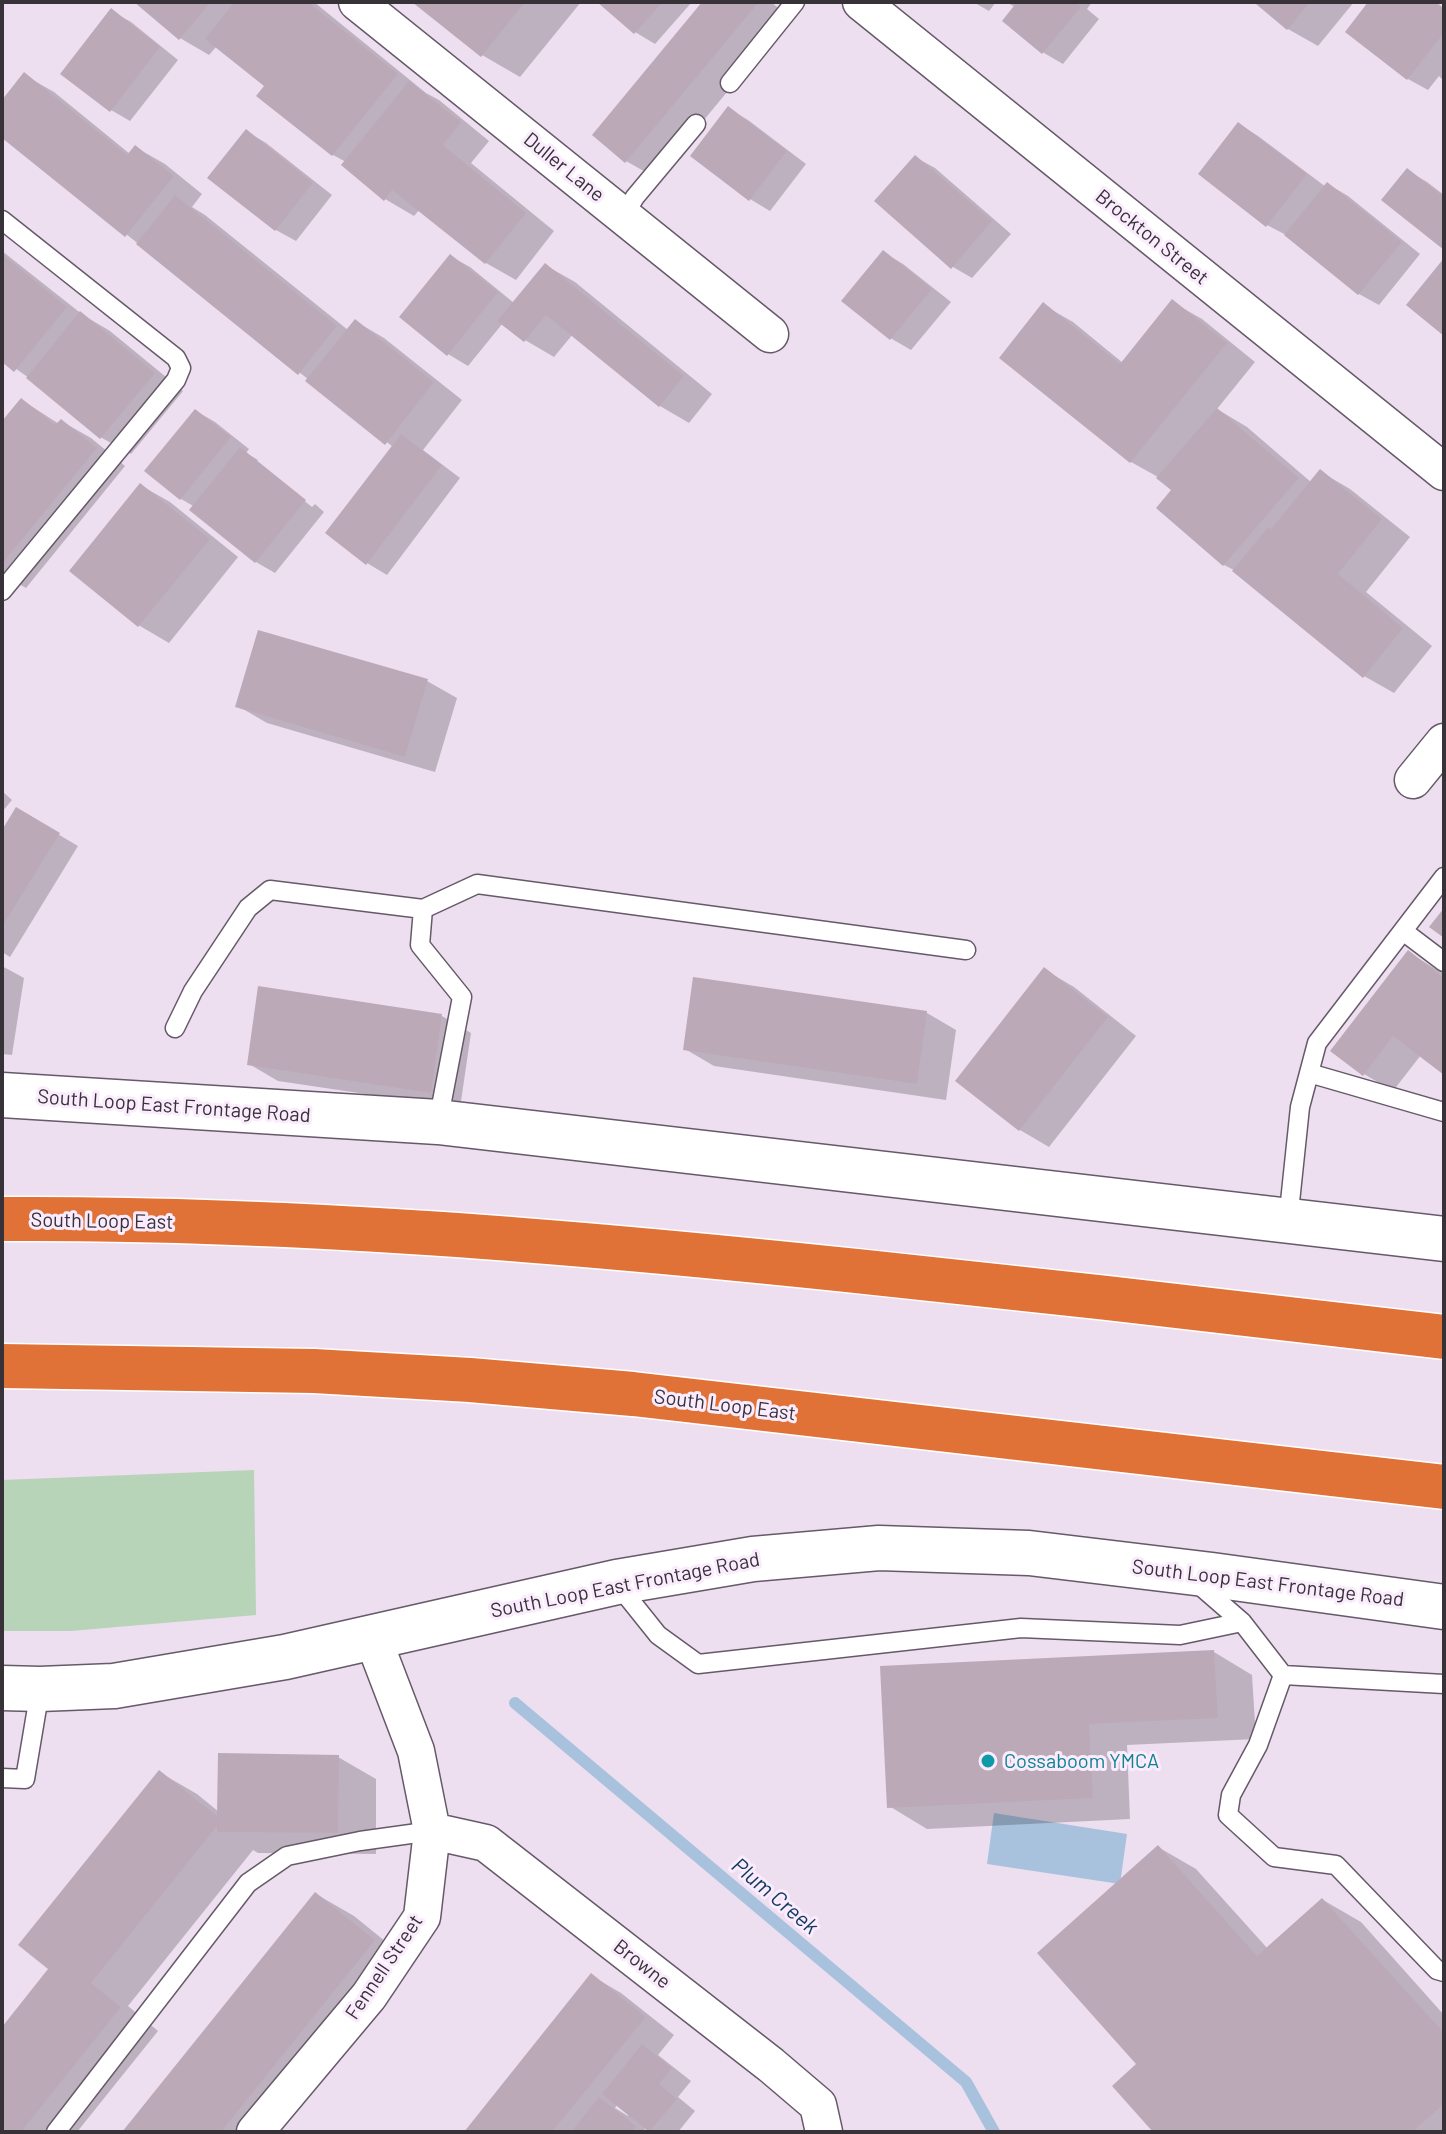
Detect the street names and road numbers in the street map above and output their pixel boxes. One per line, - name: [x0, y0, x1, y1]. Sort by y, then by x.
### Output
- street label: Duller Lane: [519, 127, 609, 207]
- street label: Brockton Street: [1091, 184, 1213, 290]
- street label: South Loop East Frontage Road: [37, 1084, 311, 1128]
- street label: South Loop East: [30, 1208, 174, 1234]
- street label: South Loop East: [653, 1384, 797, 1426]
- street label: South Loop East Frontage Road: [488, 1547, 762, 1623]
- street label: South Loop East Frontage Road: [1131, 1554, 1405, 1612]
- street label: Fennell Street: [340, 1910, 428, 2024]
- street label: Browne: [609, 1934, 675, 1994]

